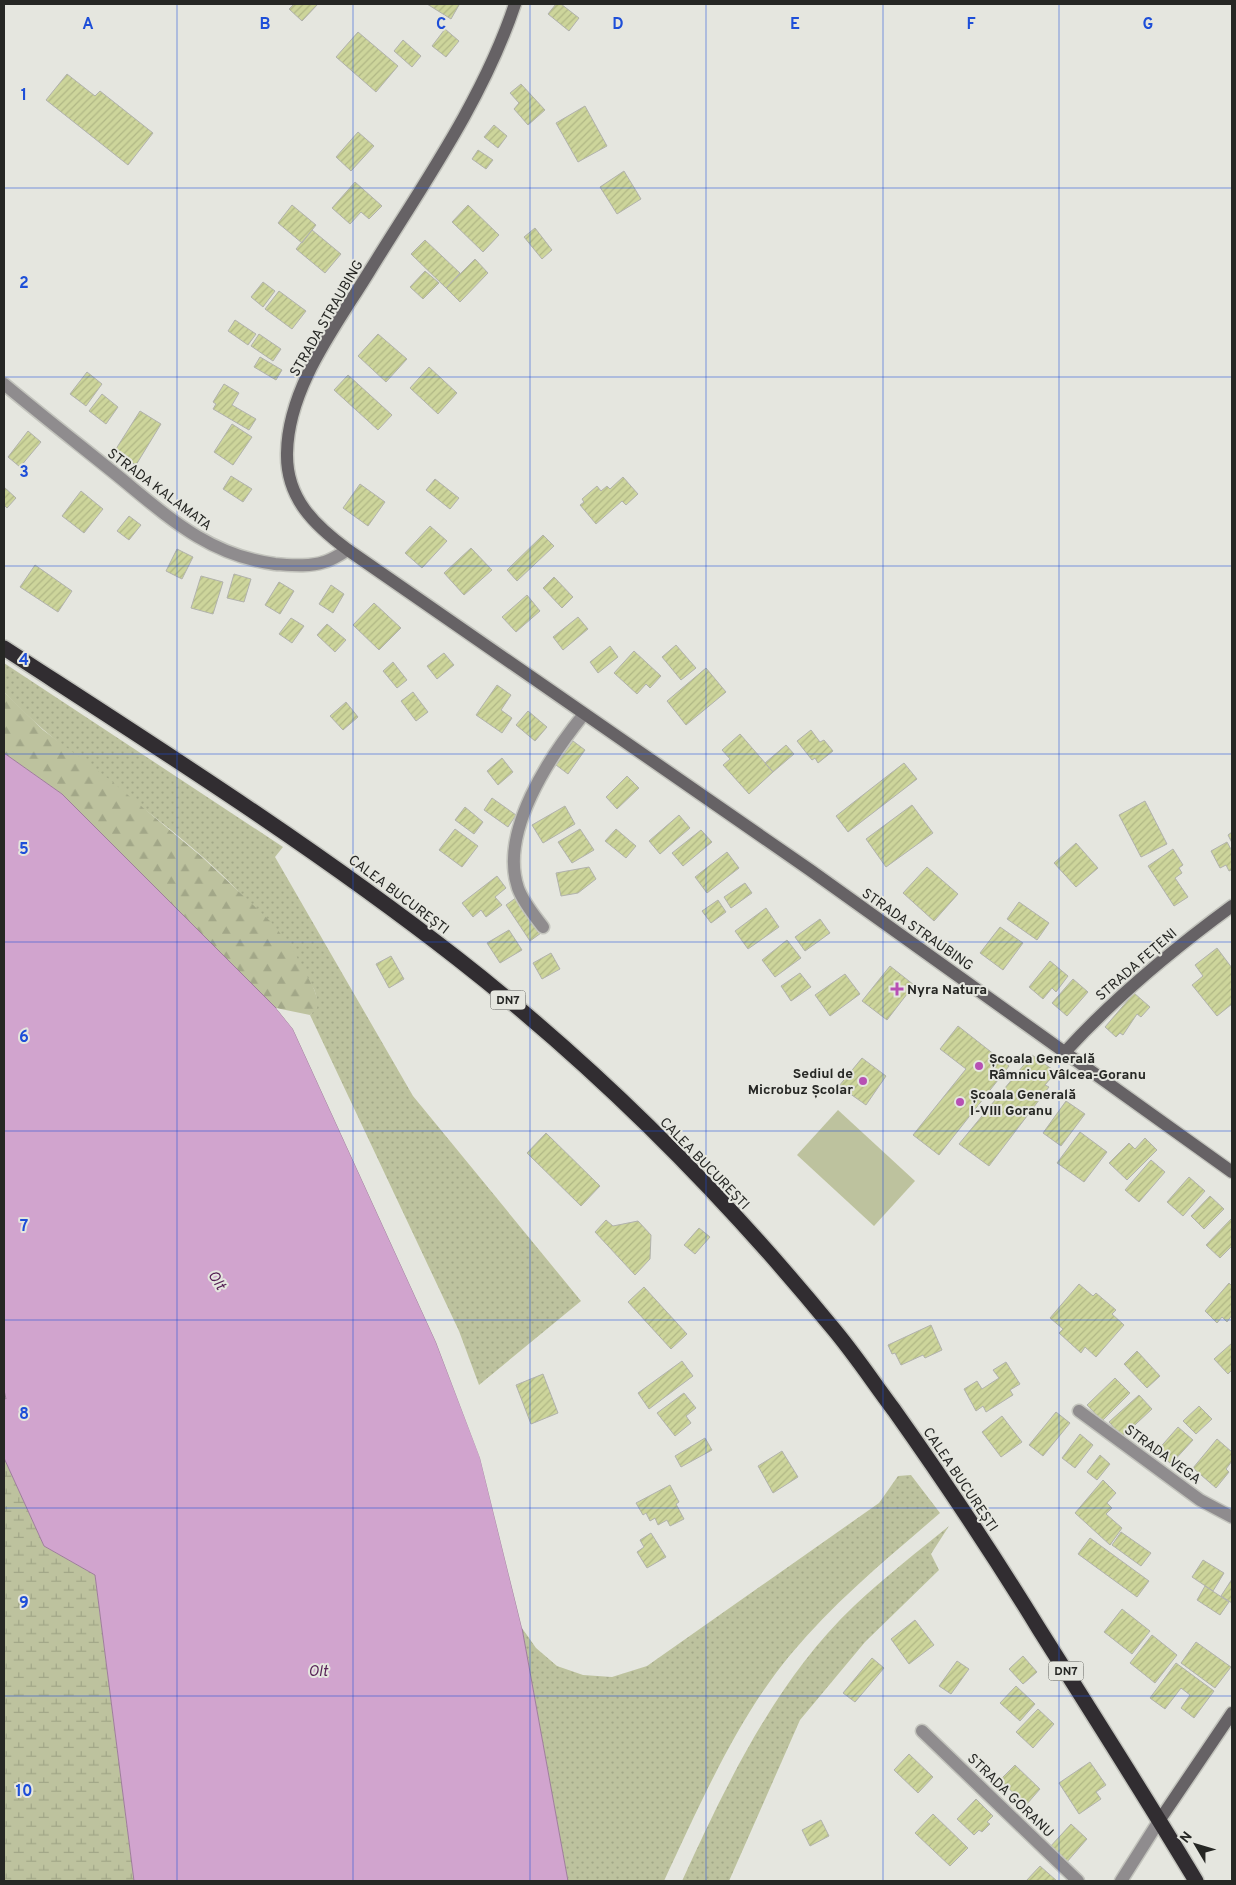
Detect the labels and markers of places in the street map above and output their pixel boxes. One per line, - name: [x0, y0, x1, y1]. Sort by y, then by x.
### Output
- place label: Nyra Natura: [907, 982, 987, 999]
- marker: Nyra Natura: [891, 983, 903, 995]
- place label: Școala Generală Râmnicu Vâlcea-Goranu: [989, 1051, 1146, 1084]
- marker: Școala Generală Râmnicu Vâlcea-Goranu: [973, 1060, 985, 1072]
- place label: Sediul de Microbuz Școlar: [748, 1066, 853, 1099]
- marker: Sediul de Microbuz Școlar: [857, 1075, 869, 1087]
- place label: Școala Generală I-VIII Goranu: [970, 1087, 1076, 1120]
- marker: Școala Generală I-VIII Goranu: [954, 1096, 966, 1108]

